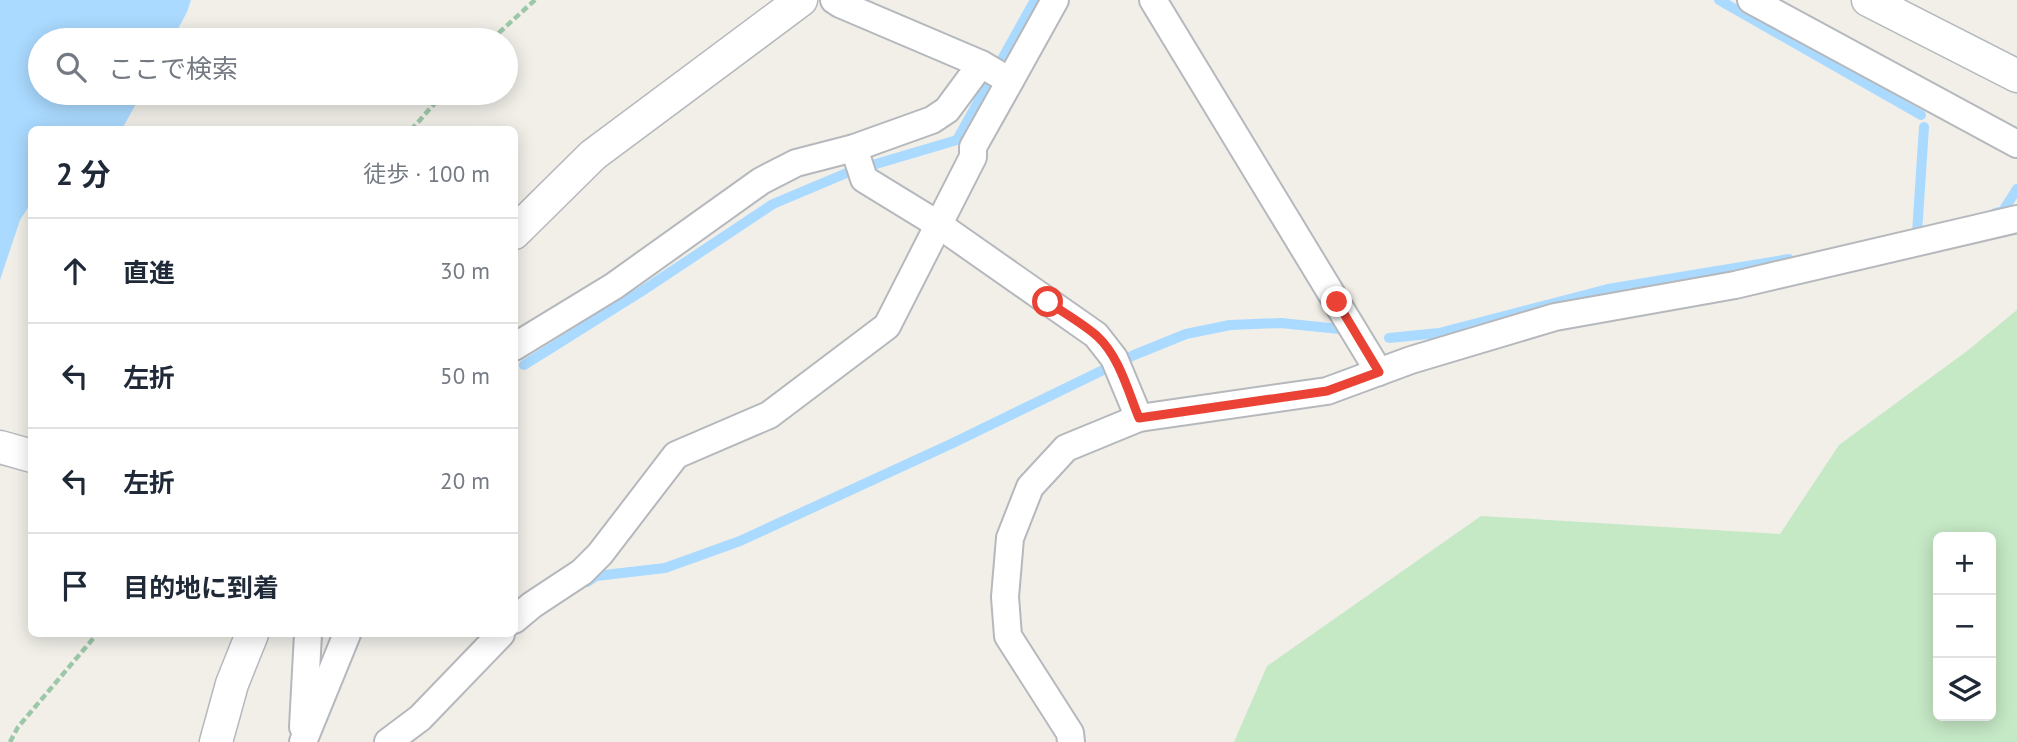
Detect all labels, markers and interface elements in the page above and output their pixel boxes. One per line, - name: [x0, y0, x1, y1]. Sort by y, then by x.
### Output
- search box: [28, 28, 518, 105]
- icon: search: [52, 48, 90, 86]
- text: ここで検索: [108, 52, 238, 85]
- text: 2 分: [56, 154, 111, 193]
- text: 徒歩 · 100 m: [363, 159, 490, 188]
- icon: ahead: [56, 252, 94, 290]
- text: 直進: [123, 256, 175, 289]
- text: 30 m: [440, 256, 490, 285]
- route start: [1032, 286, 1063, 317]
- route end: [1321, 286, 1352, 317]
- icon: left: [56, 357, 94, 395]
- text: 左折: [123, 361, 175, 394]
- text: 50 m: [440, 361, 490, 390]
- icon: left: [56, 462, 94, 500]
- text: 左折: [123, 466, 175, 499]
- text: 20 m: [440, 466, 490, 495]
- map controls: [1933, 532, 1996, 721]
- button: +: [1933, 532, 1996, 595]
- icon: arrive: [56, 567, 94, 605]
- text: 目的地に到着: [123, 571, 279, 604]
- button: −: [1933, 595, 1996, 658]
- button: layers: [1933, 658, 1996, 721]

